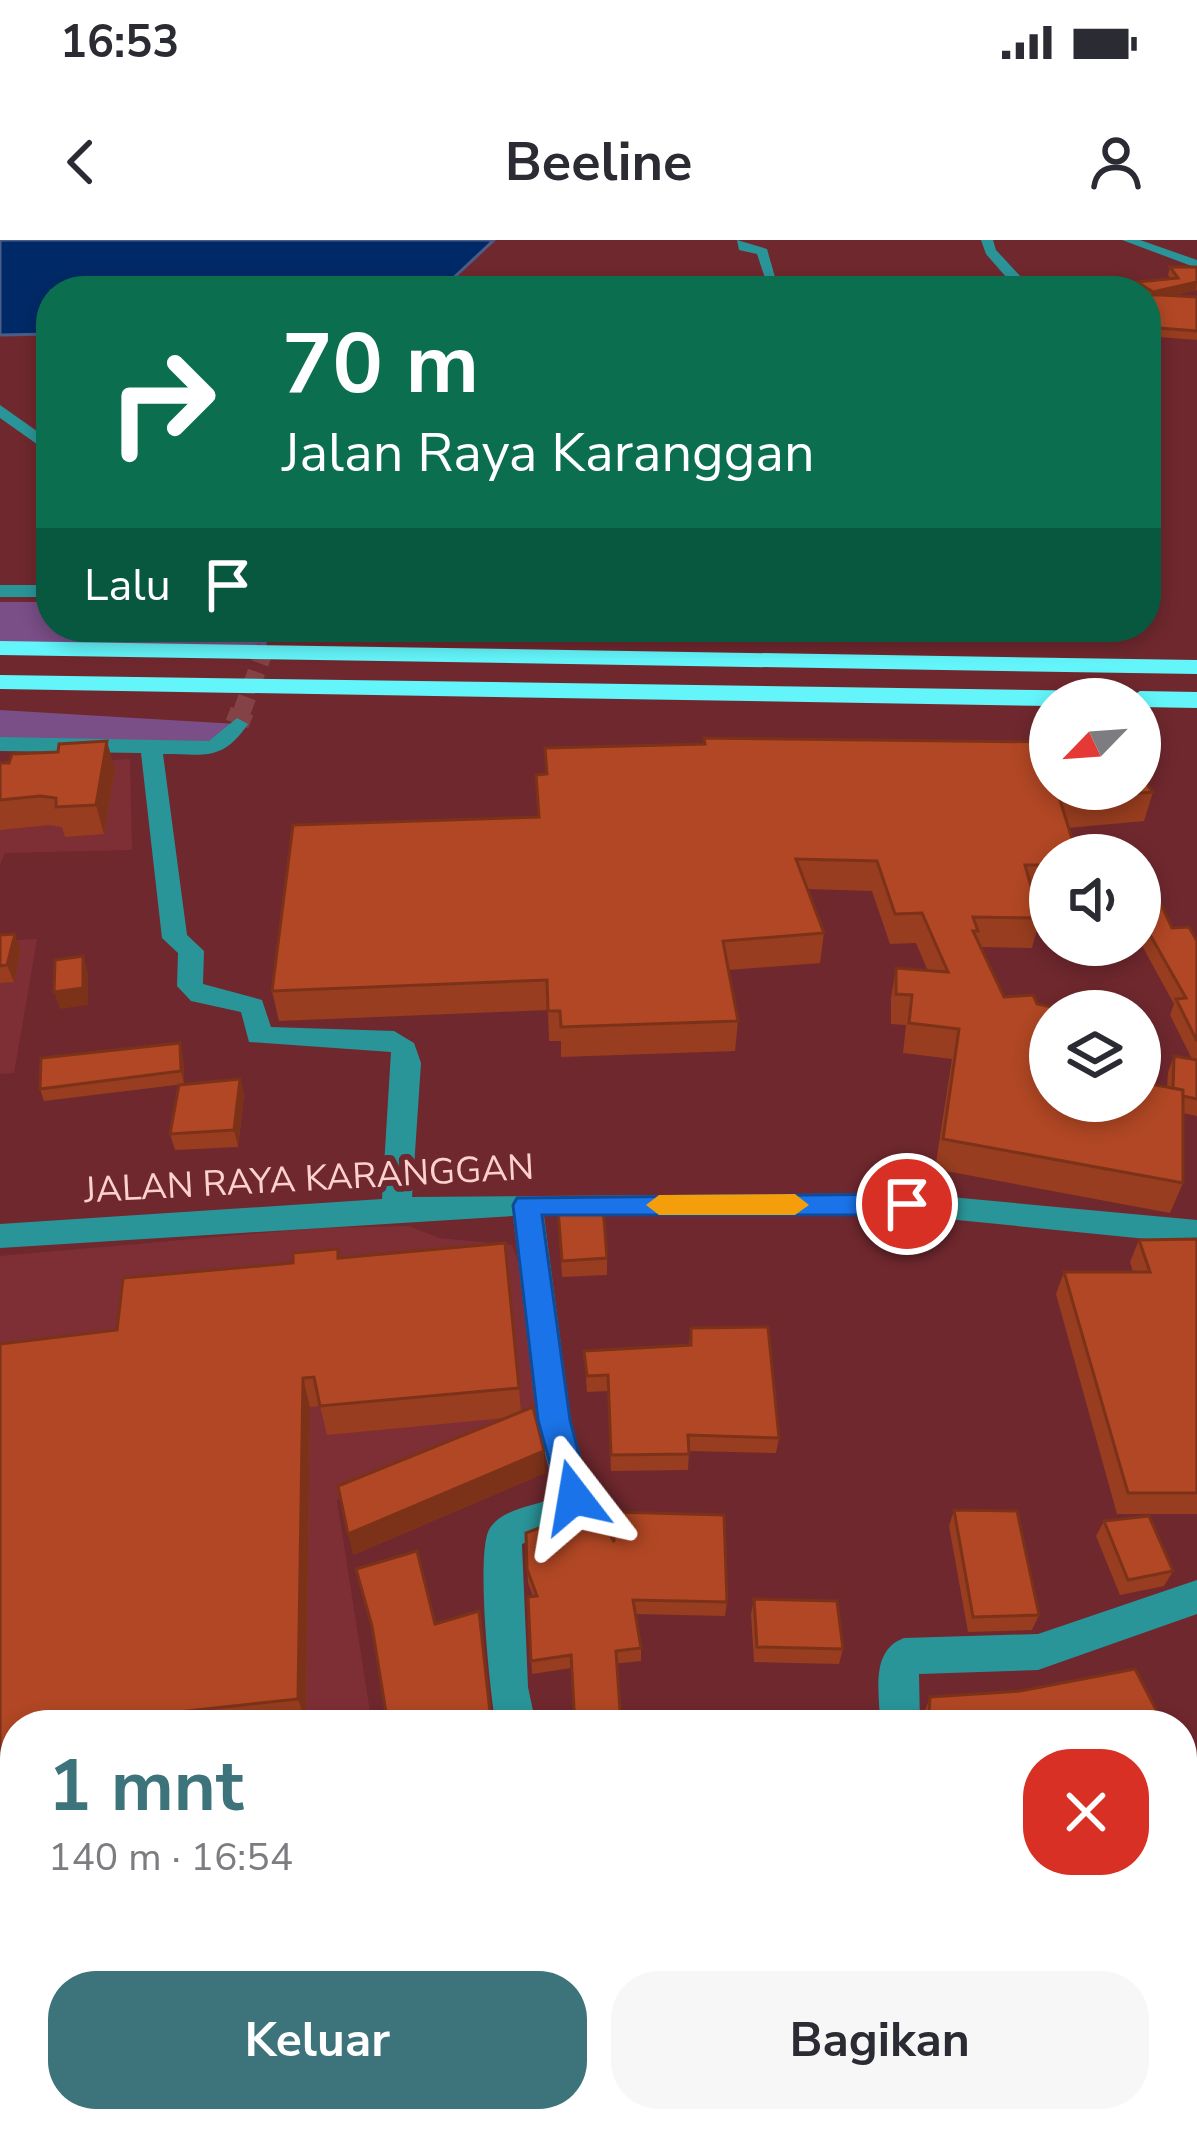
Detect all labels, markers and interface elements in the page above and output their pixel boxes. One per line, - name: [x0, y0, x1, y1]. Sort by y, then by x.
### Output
- text: 16:53: [60, 12, 179, 73]
- text: Beeline: [505, 125, 692, 199]
- icon: back: [48, 129, 114, 195]
- icon: person: [1083, 129, 1149, 195]
- text: 70 m: [282, 307, 479, 422]
- icon: right: [84, 324, 240, 480]
- text: Jalan Raya Karanggan: [282, 416, 815, 490]
- icon: arrive: [195, 552, 261, 618]
- text: Lalu: [84, 555, 171, 616]
- north arrow: [1029, 678, 1161, 810]
- map controls: [1029, 678, 1161, 1122]
- button: sound: [1029, 834, 1161, 966]
- button: layers: [1029, 990, 1161, 1122]
- street label: JALAN RAYA KARANGGAN: [82, 1143, 535, 1215]
- pin: [856, 1153, 958, 1255]
- icon: arrive: [874, 1171, 940, 1237]
- position arrow: [511, 1434, 637, 1560]
- text: 1 mnt: [48, 1737, 244, 1835]
- button: close: [1023, 1749, 1149, 1875]
- text: 140 m · 16:54: [48, 1831, 293, 1884]
- button: Keluar: [48, 1971, 587, 2109]
- button: Bagikan: [611, 1971, 1149, 2109]

